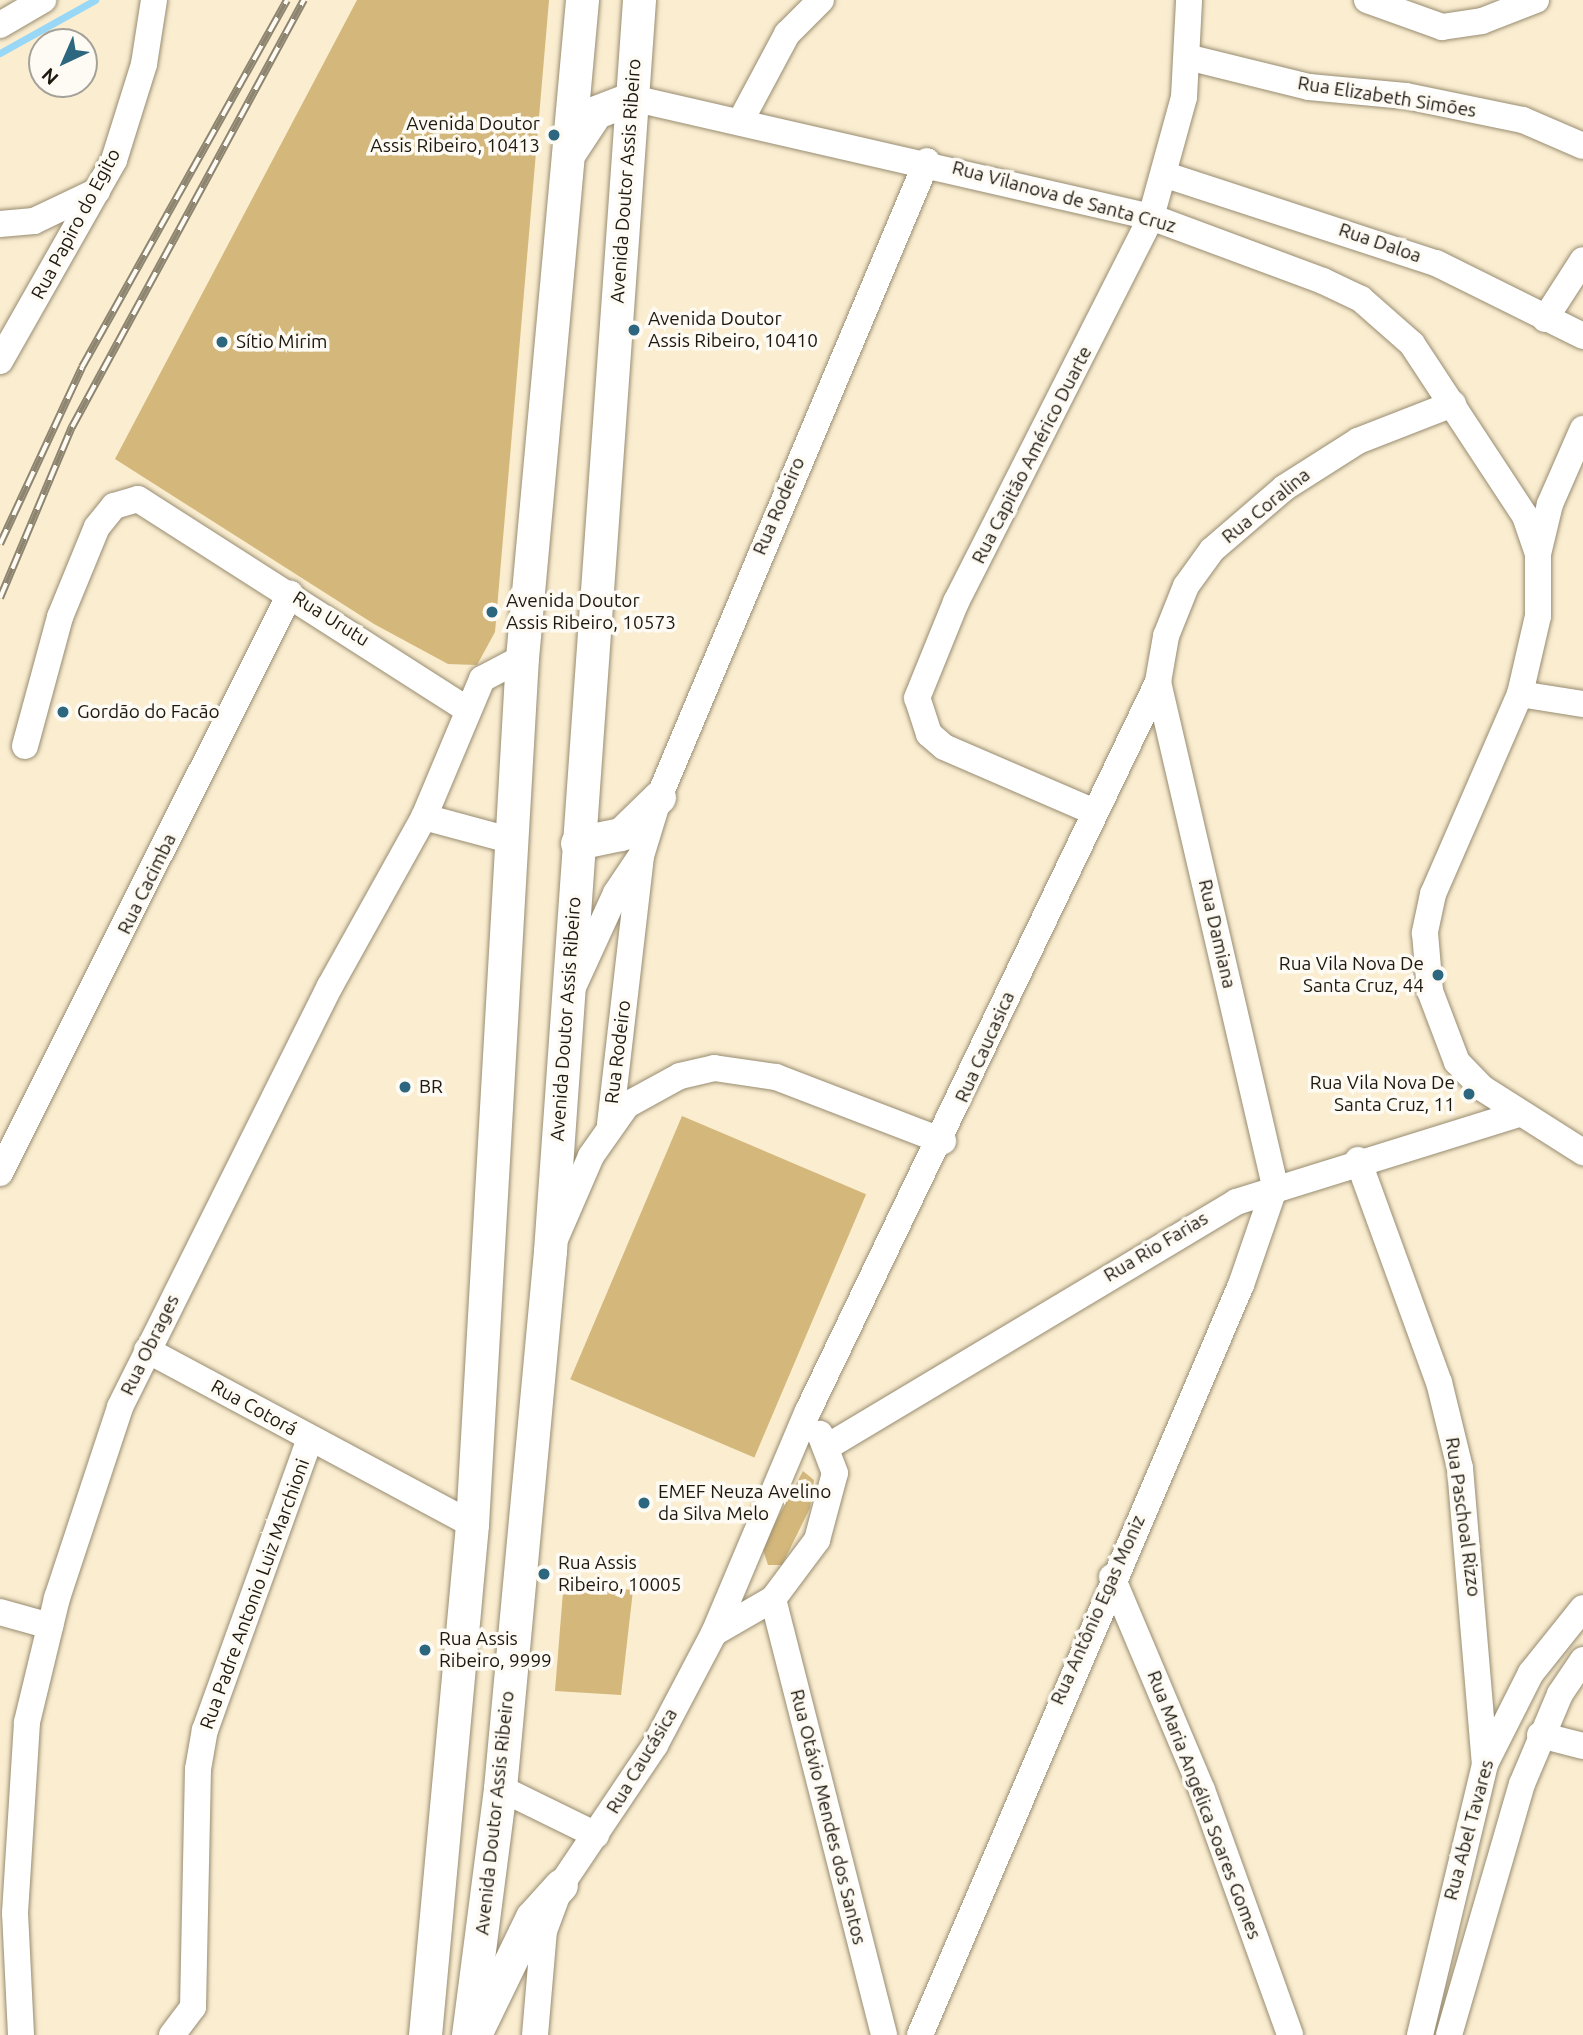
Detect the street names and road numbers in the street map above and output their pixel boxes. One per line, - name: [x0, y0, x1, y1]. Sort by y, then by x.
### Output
- street label: Avenida Doutor Assis Ribeiro: [606, 58, 646, 304]
- street label: Rua Elizabeth Simões: [1296, 72, 1478, 122]
- street label: Rua Papiro do Egito: [27, 145, 125, 303]
- street label: Rua Vilanova de Santa Cruz: [950, 156, 1178, 238]
- street label: Rua Daloa: [1336, 218, 1424, 268]
- street label: Rua Capitão Américo Duarte: [967, 342, 1097, 568]
- street label: Rua Rodeiro: [748, 454, 810, 558]
- street label: Rua Coralina: [1217, 464, 1315, 548]
- street label: Rua Urutu: [288, 587, 374, 651]
- street label: Rua Cacimba: [113, 830, 181, 938]
- street label: Rua Damiana: [1193, 877, 1241, 991]
- street label: Avenida Doutor Assis Ribeiro: [546, 896, 586, 1142]
- street label: Rua Caucasica: [950, 988, 1020, 1106]
- street label: Rua Rodeiro: [600, 999, 636, 1105]
- street label: Rua Rio Farias: [1100, 1207, 1212, 1287]
- street label: Rua Obrages: [116, 1291, 184, 1399]
- street label: Rua Cotorá: [207, 1375, 301, 1441]
- street label: Rua Paschoal Rizzo: [1441, 1436, 1485, 1598]
- street label: Rua Padre Antonio Luiz Marchioni: [195, 1456, 315, 1732]
- street label: Rua Antônio Egas Moniz: [1046, 1512, 1150, 1708]
- street label: Rua Maria Angélica Soares Gomes: [1142, 1667, 1266, 1943]
- street label: Rua Otávio Mendes dos Santos: [785, 1687, 871, 1947]
- street label: Avenida Doutor Assis Ribeiro: [471, 1690, 519, 1936]
- street label: Rua Caucásica: [602, 1704, 682, 1818]
- street label: Rua Abel Tavares: [1439, 1757, 1499, 1903]

